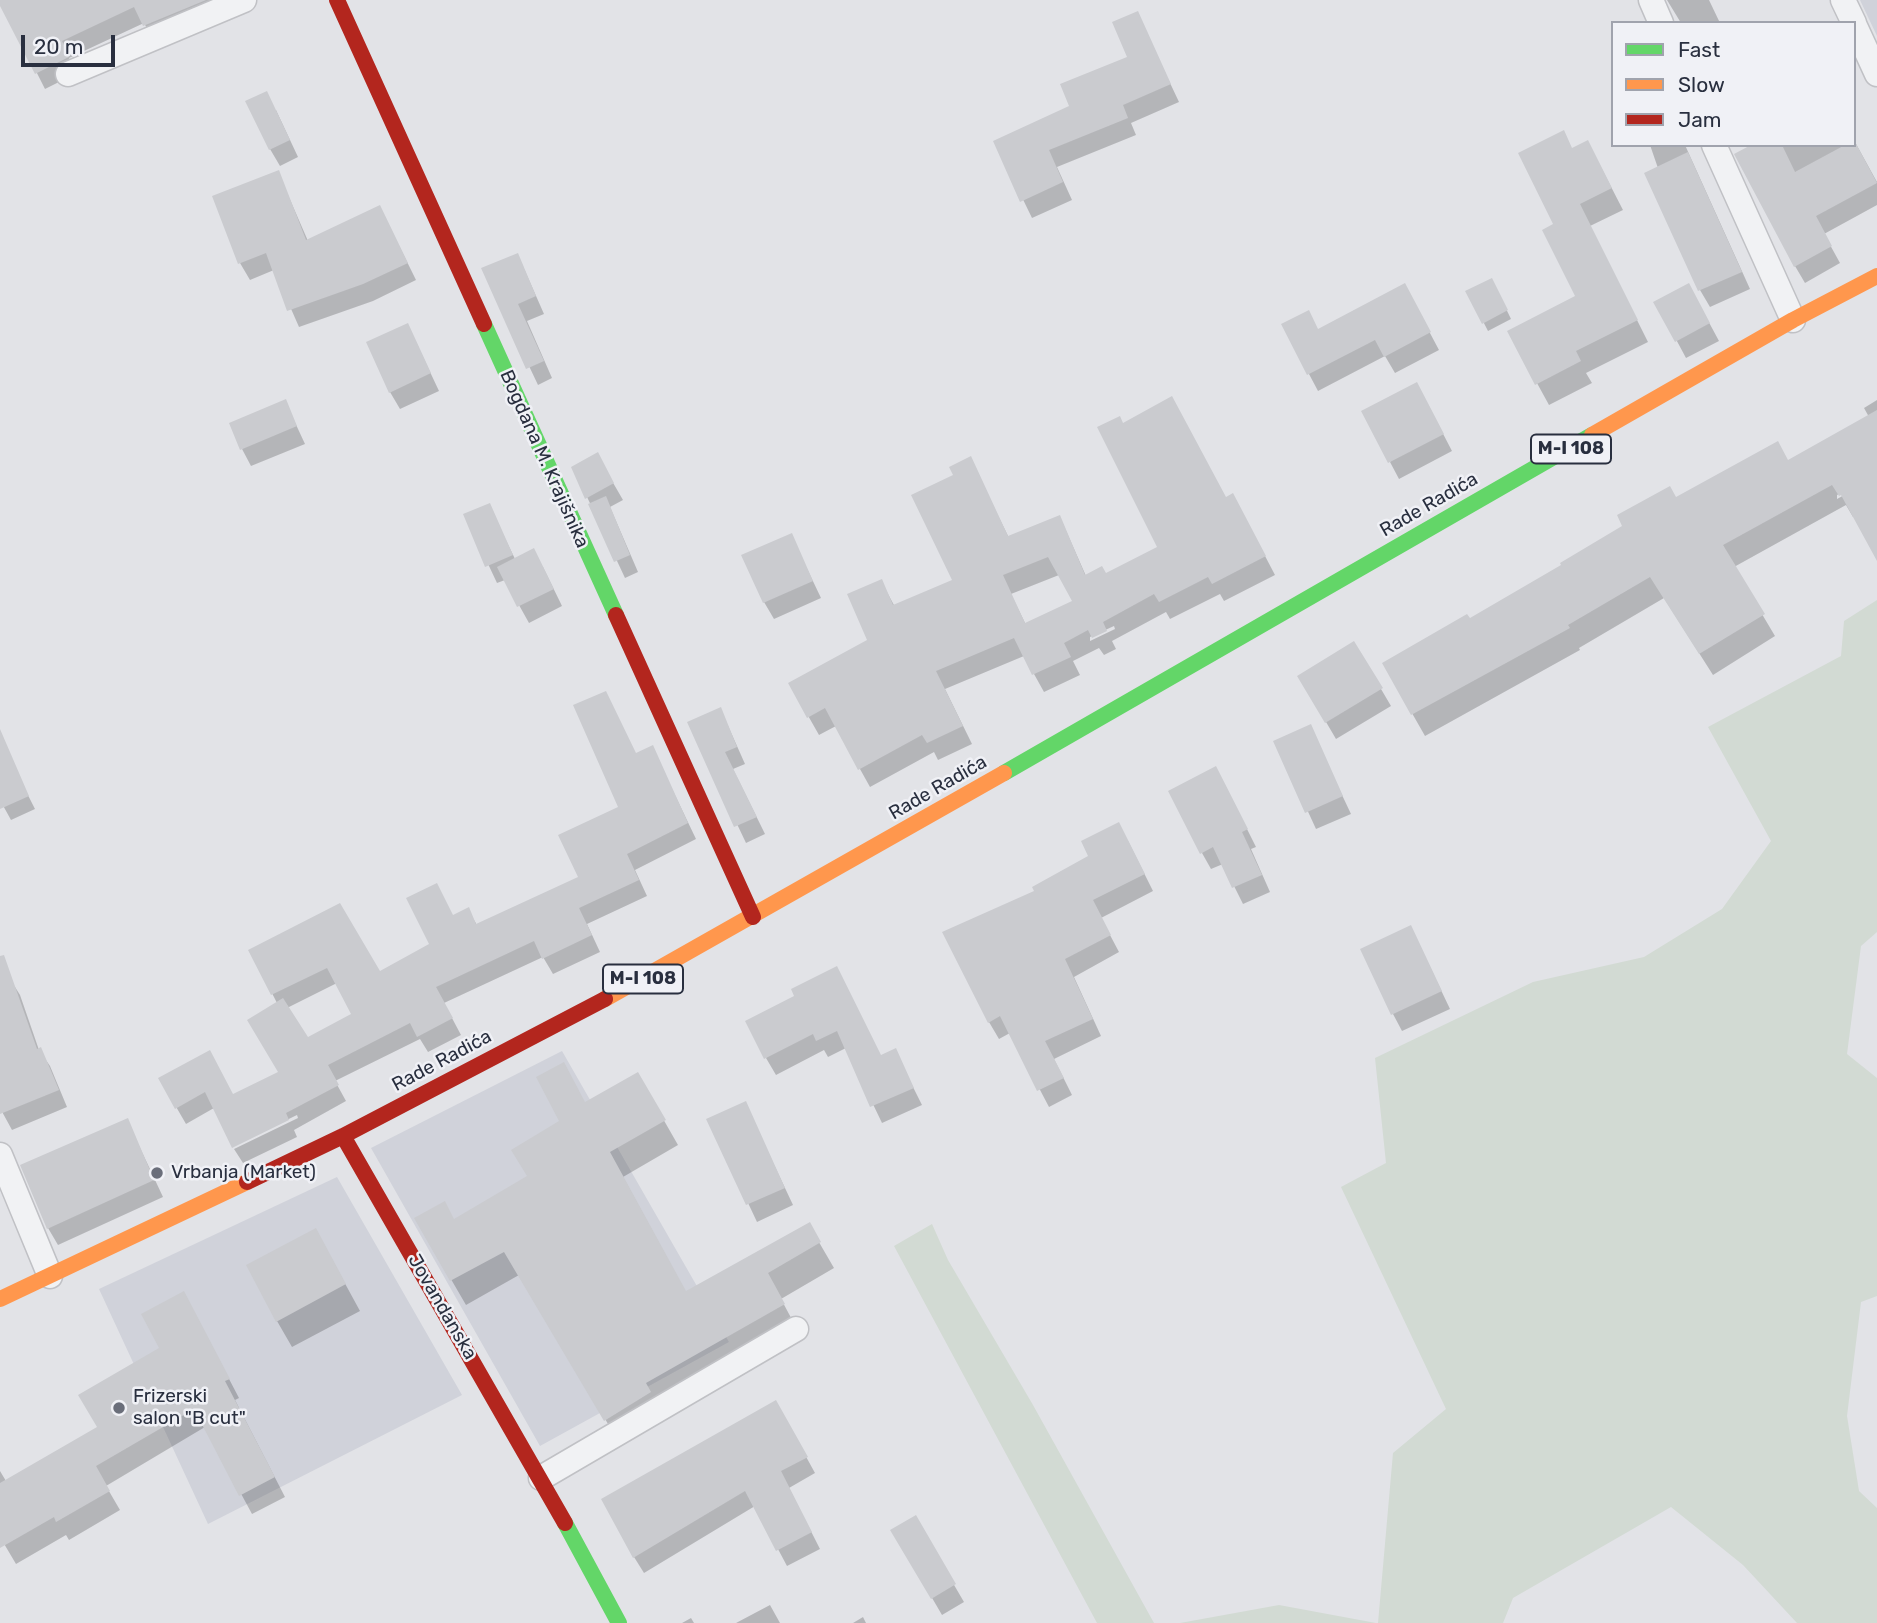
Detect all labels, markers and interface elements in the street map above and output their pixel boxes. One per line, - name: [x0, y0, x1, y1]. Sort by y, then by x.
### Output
- scale bar: [24, 21, 119, 65]
- legend: [1611, 21, 1856, 147]
- text: 20 m: [34, 34, 83, 59]
- text: Fast: [1678, 37, 1720, 62]
- text: Slow: [1678, 72, 1725, 97]
- text: Jam: [1678, 107, 1722, 132]
- street label: Bogdana M. Krajišnika: [494, 367, 594, 551]
- road number: M-I 108: [1531, 434, 1611, 463]
- street label: Rade Radića: [1376, 468, 1482, 542]
- street label: Rade Radića: [885, 751, 991, 825]
- road number: M-I 108: [603, 964, 683, 994]
- street label: Rade Radića: [388, 1025, 496, 1097]
- place label: Vrbanja (Market): [171, 1162, 316, 1184]
- marker: Vrbanja (Market): [149, 1165, 165, 1181]
- street label: Jovandanska: [403, 1250, 481, 1364]
- place label: Frizerski salon "B cut": [133, 1386, 246, 1430]
- marker: Frizerski salon "B cut": [111, 1400, 127, 1416]

